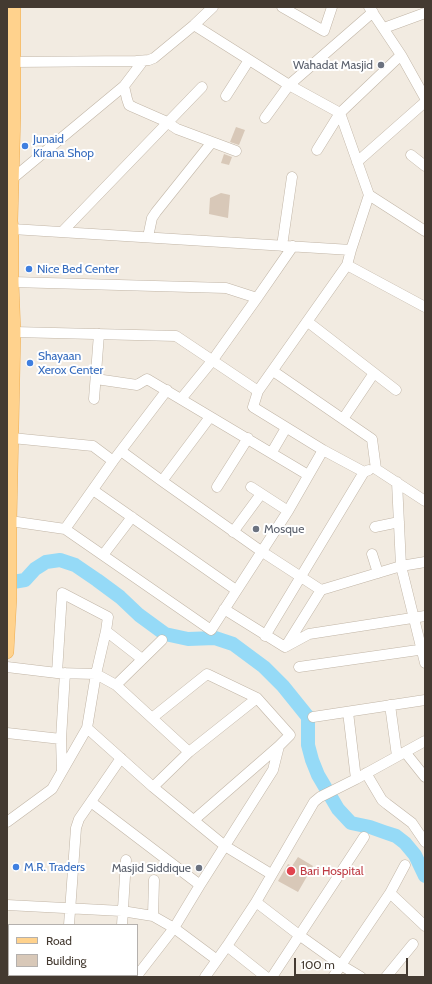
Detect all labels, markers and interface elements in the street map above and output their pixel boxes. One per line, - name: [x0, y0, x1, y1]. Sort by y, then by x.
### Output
- place label: Wahadat Masjid: [293, 58, 373, 72]
- marker: Wahadat Masjid: [376, 60, 386, 70]
- place label: Junaid Kirana Shop: [33, 132, 94, 160]
- marker: Junaid Kirana Shop: [20, 141, 30, 151]
- place label: Nice Bed Center: [37, 262, 119, 276]
- marker: Nice Bed Center: [24, 264, 34, 274]
- place label: Shayaan Xerox Center: [38, 349, 103, 377]
- marker: Shayaan Xerox Center: [25, 358, 35, 368]
- place label: Mosque: [264, 522, 304, 536]
- marker: Mosque: [251, 524, 261, 534]
- place label: M.R. Traders: [24, 860, 85, 874]
- place label: Masjid Siddique: [112, 861, 191, 875]
- marker: M.R. Traders: [11, 862, 21, 872]
- marker: Masjid Siddique: [194, 863, 204, 873]
- place label: Bari Hospital: [300, 864, 364, 878]
- marker: Bari Hospital: [285, 865, 297, 877]
- legend: [8, 924, 138, 976]
- text: Road: [46, 933, 72, 948]
- scale bar: [296, 950, 410, 976]
- text: Building: [46, 953, 87, 968]
- text: 100 m: [301, 957, 335, 972]

